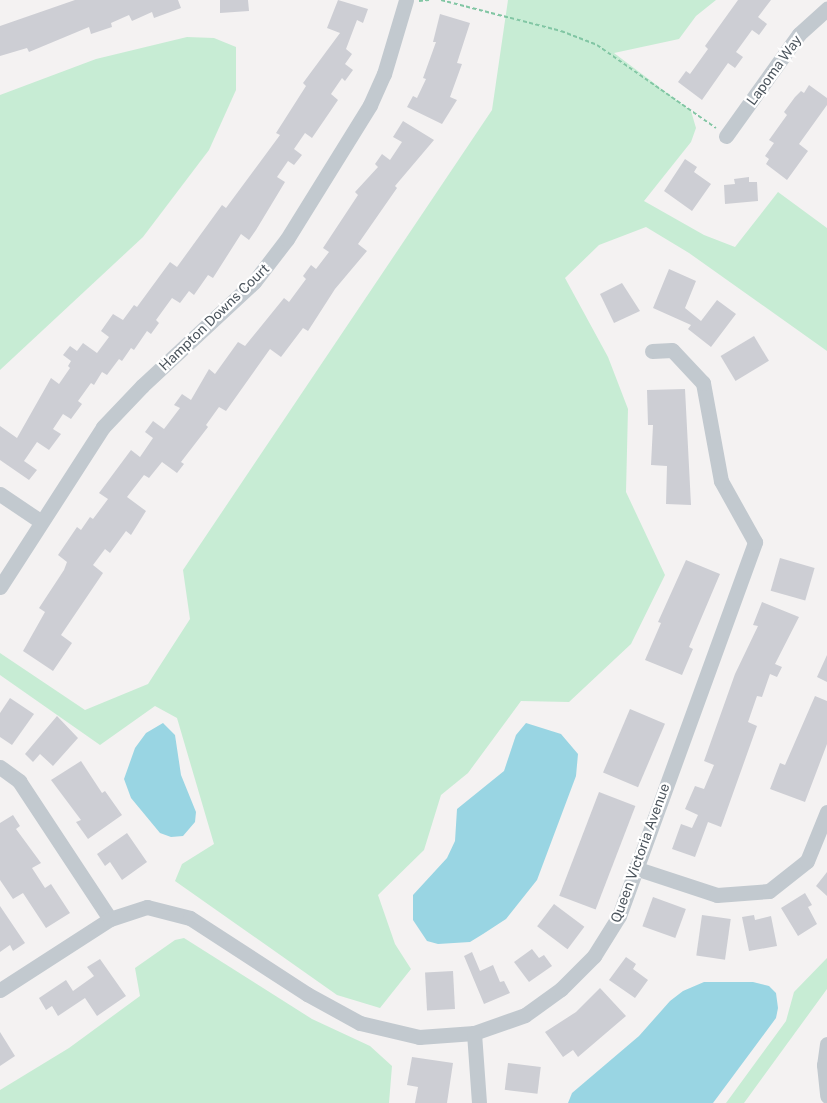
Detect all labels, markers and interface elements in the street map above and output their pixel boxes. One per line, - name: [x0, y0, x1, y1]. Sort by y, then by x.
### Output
- street label: Lapoma Way: [743, 32, 805, 108]
- street label: Hampton Downs Court: [155, 260, 273, 374]
- street label: Queen Victoria Avenue: [607, 781, 673, 925]

